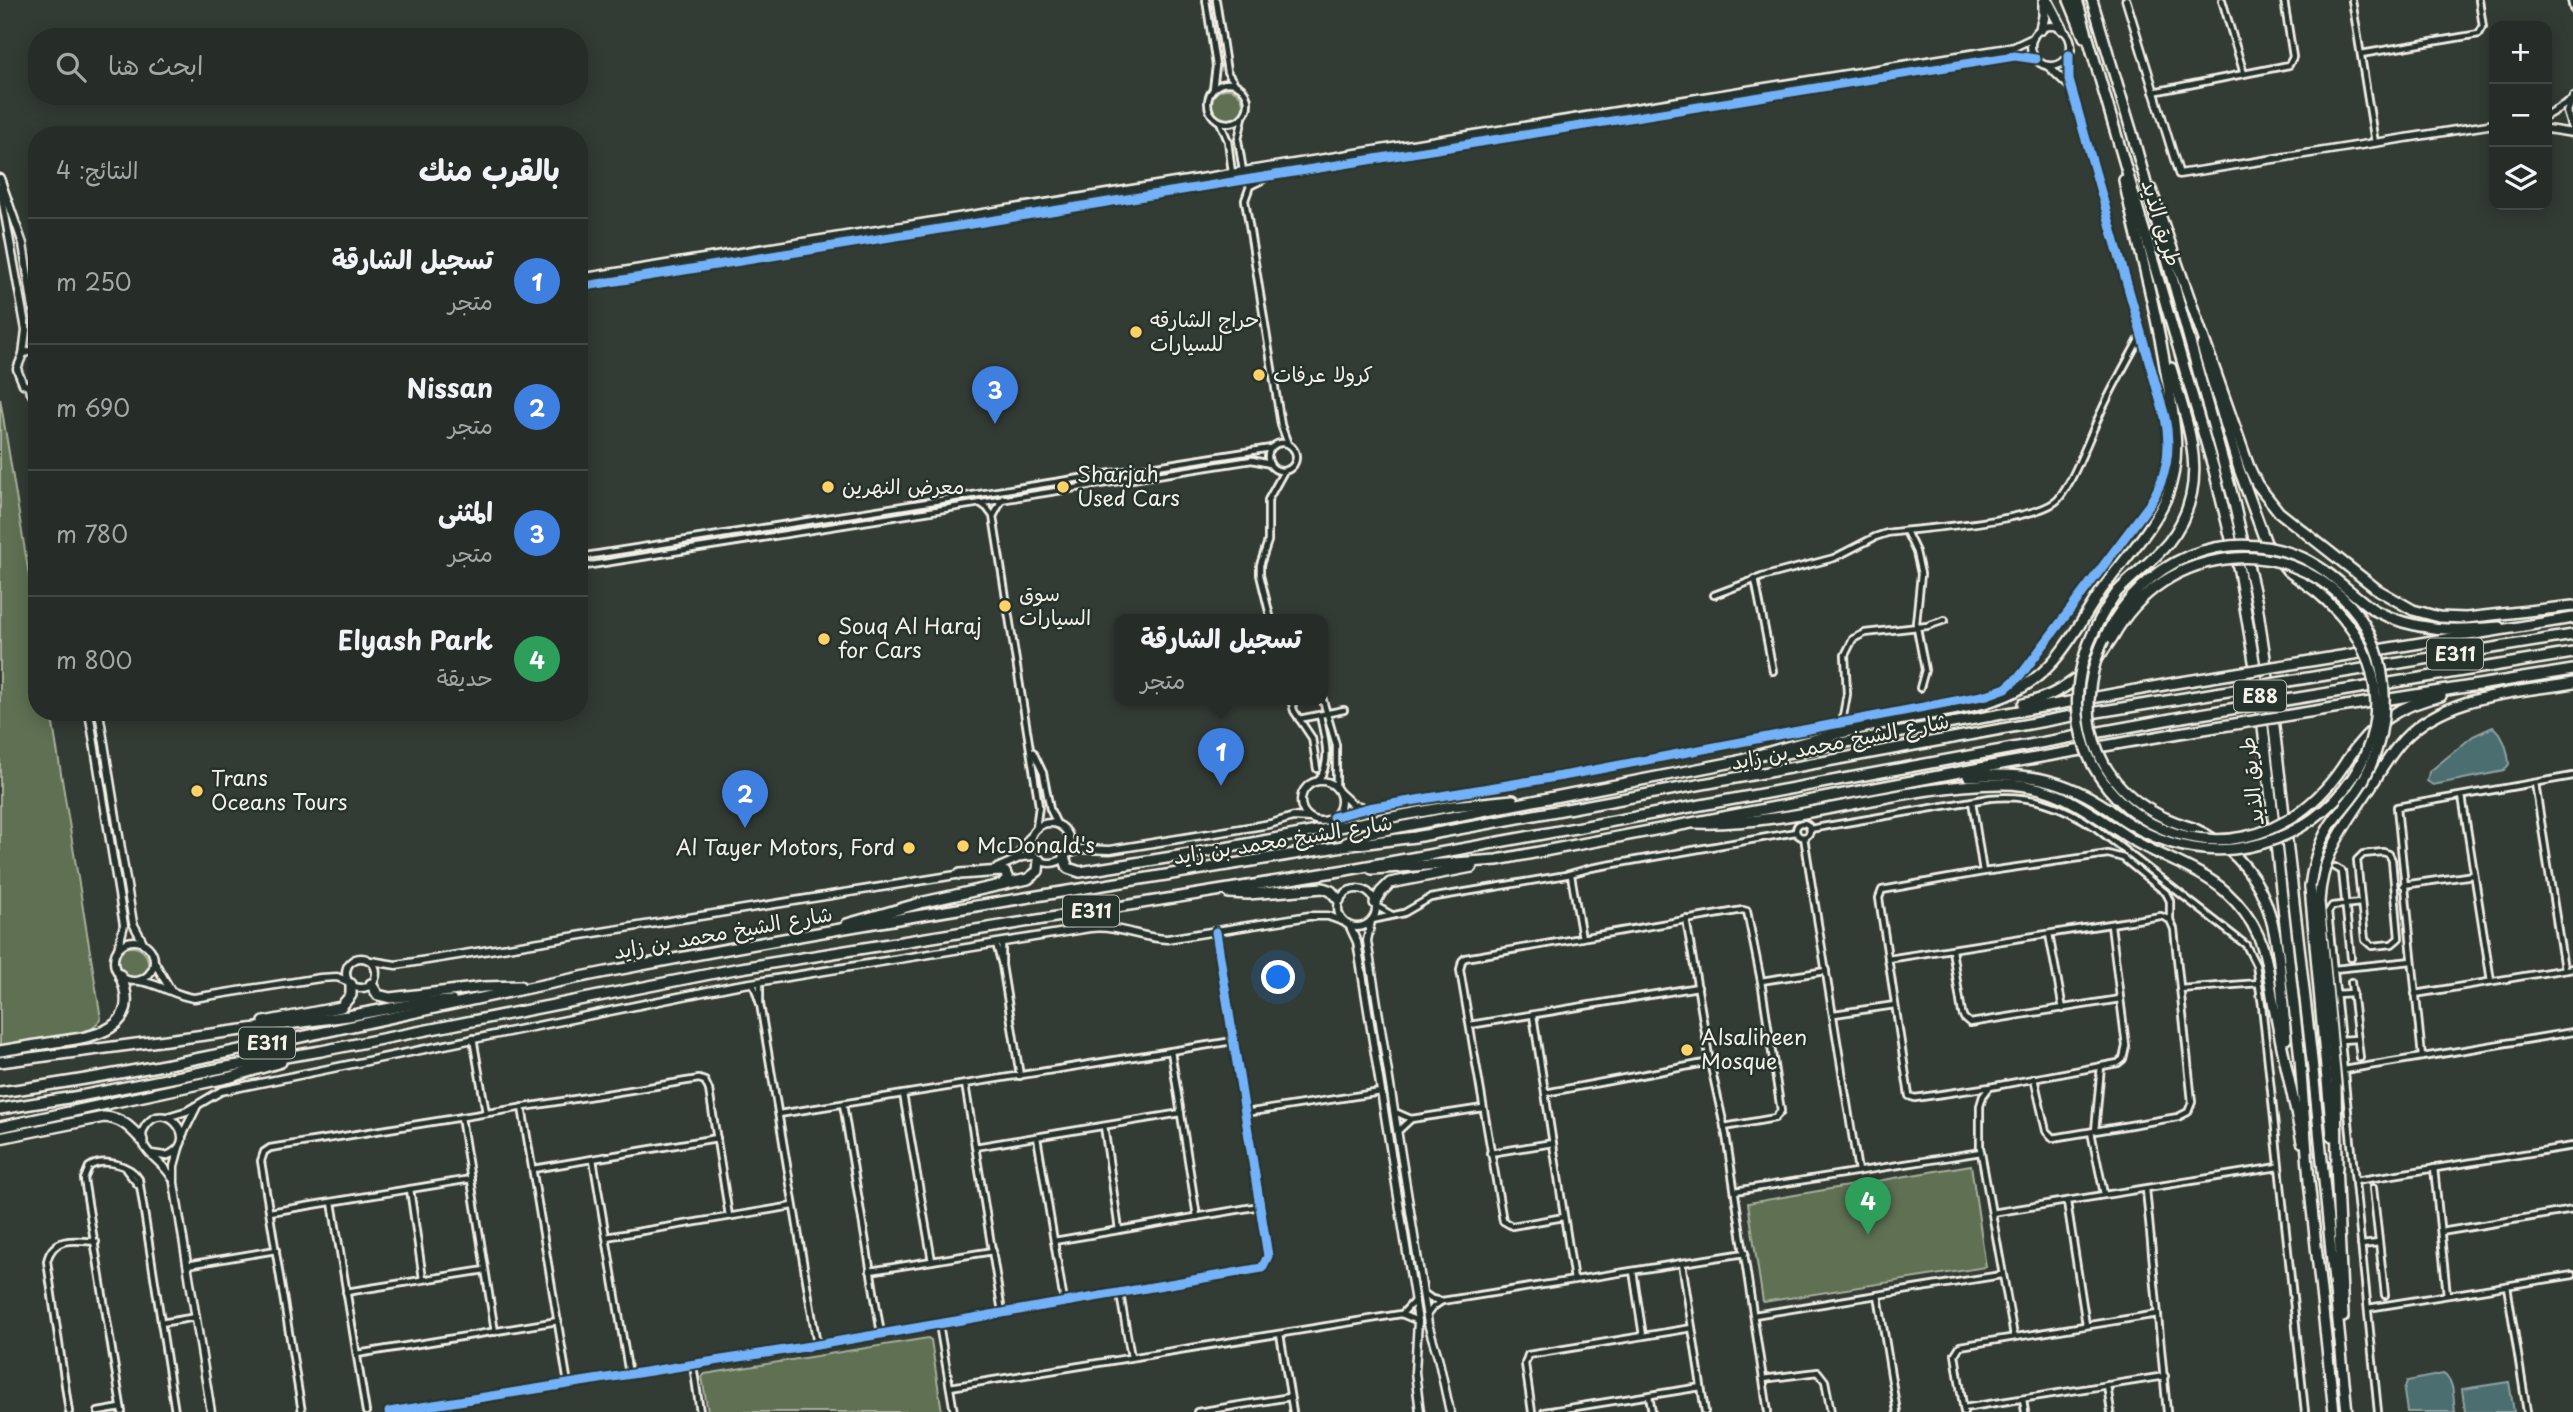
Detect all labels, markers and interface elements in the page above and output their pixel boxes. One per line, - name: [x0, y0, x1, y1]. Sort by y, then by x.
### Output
- map controls: [2489, 21, 2552, 210]
- button: +: [2489, 21, 2552, 84]
- search box: [28, 28, 588, 105]
- text: ابحث هنا: [108, 45, 203, 84]
- icon: search: [52, 48, 90, 86]
- button: −: [2489, 84, 2552, 147]
- text: بالقرب منك: [419, 146, 560, 191]
- button: layers: [2489, 147, 2552, 210]
- text: النتائج: 4: [56, 152, 138, 187]
- street label: طريق الذيد: [2135, 175, 2191, 270]
- text: تسجيل الشارقة: [332, 239, 493, 278]
- text: 250 m: [56, 264, 132, 299]
- text: 1: [532, 264, 543, 299]
- text: متجر: [448, 283, 493, 318]
- place label: حراج الشارقه للسيارات: [1150, 302, 1259, 358]
- marker: حراج الشارقه للسيارات: [1128, 324, 1144, 340]
- place label: كرولا عرفات: [1273, 357, 1373, 389]
- pin: 3: [972, 366, 1018, 424]
- marker: كرولا عرفات: [1251, 367, 1267, 383]
- text: Nissan: [407, 368, 493, 407]
- text: 690 m: [56, 390, 130, 425]
- text: 2: [529, 390, 545, 425]
- text: متجر: [448, 407, 493, 442]
- place label: Sharjah Used Cars: [1077, 457, 1180, 513]
- place label: معرض النهرين: [842, 469, 964, 501]
- marker: معرض النهرين: [820, 479, 836, 495]
- marker: Sharjah Used Cars: [1055, 479, 1071, 495]
- text: المثنى: [438, 491, 493, 530]
- text: 780 m: [56, 516, 128, 551]
- text: 3: [529, 516, 545, 551]
- text: متجر: [448, 535, 493, 570]
- place label: سوق السيارات: [1019, 576, 1091, 632]
- marker: سوق السيارات: [997, 598, 1013, 614]
- place label: Souq Al Haraj for Cars: [838, 609, 982, 665]
- popup: [1114, 614, 1328, 705]
- text: تسجيل الشارقة: [1140, 618, 1302, 657]
- text: Elyash Park: [338, 620, 493, 659]
- marker: Souq Al Haraj for Cars: [816, 631, 832, 647]
- road number: E311: [2427, 638, 2483, 670]
- text: 800 m: [56, 642, 133, 677]
- text: 4: [529, 642, 545, 677]
- text: حديقة: [437, 659, 493, 694]
- text: متجر: [1140, 662, 1185, 697]
- road number: E88: [2234, 680, 2286, 712]
- street label: شارع الشيخ محمد بن زايد: [1728, 703, 1952, 778]
- pin: 1: [1198, 728, 1244, 786]
- street label: طريق الذيد: [2229, 735, 2271, 827]
- place label: Trans Oceans Tours: [211, 761, 347, 817]
- pin: 2: [722, 770, 768, 828]
- marker: Trans Oceans Tours: [189, 783, 205, 799]
- street label: شارع الشيخ محمد بن زايد: [1171, 805, 1395, 872]
- place label: McDonald's: [977, 828, 1095, 860]
- place label: Al Tayer Motors, Ford: [676, 830, 895, 862]
- marker: McDonald's: [955, 838, 971, 854]
- marker: Al Tayer Motors, Ford: [901, 840, 917, 856]
- street label: شارع الشيخ محمد بن زايد: [611, 896, 835, 967]
- road number: E311: [1063, 896, 1119, 926]
- your location: [1261, 960, 1295, 994]
- place label: Alsaliheen Mosque: [1701, 1020, 1807, 1076]
- road number: E311: [239, 1028, 295, 1058]
- marker: Alsaliheen Mosque: [1679, 1042, 1695, 1058]
- pin: 4: [1845, 1177, 1891, 1235]

